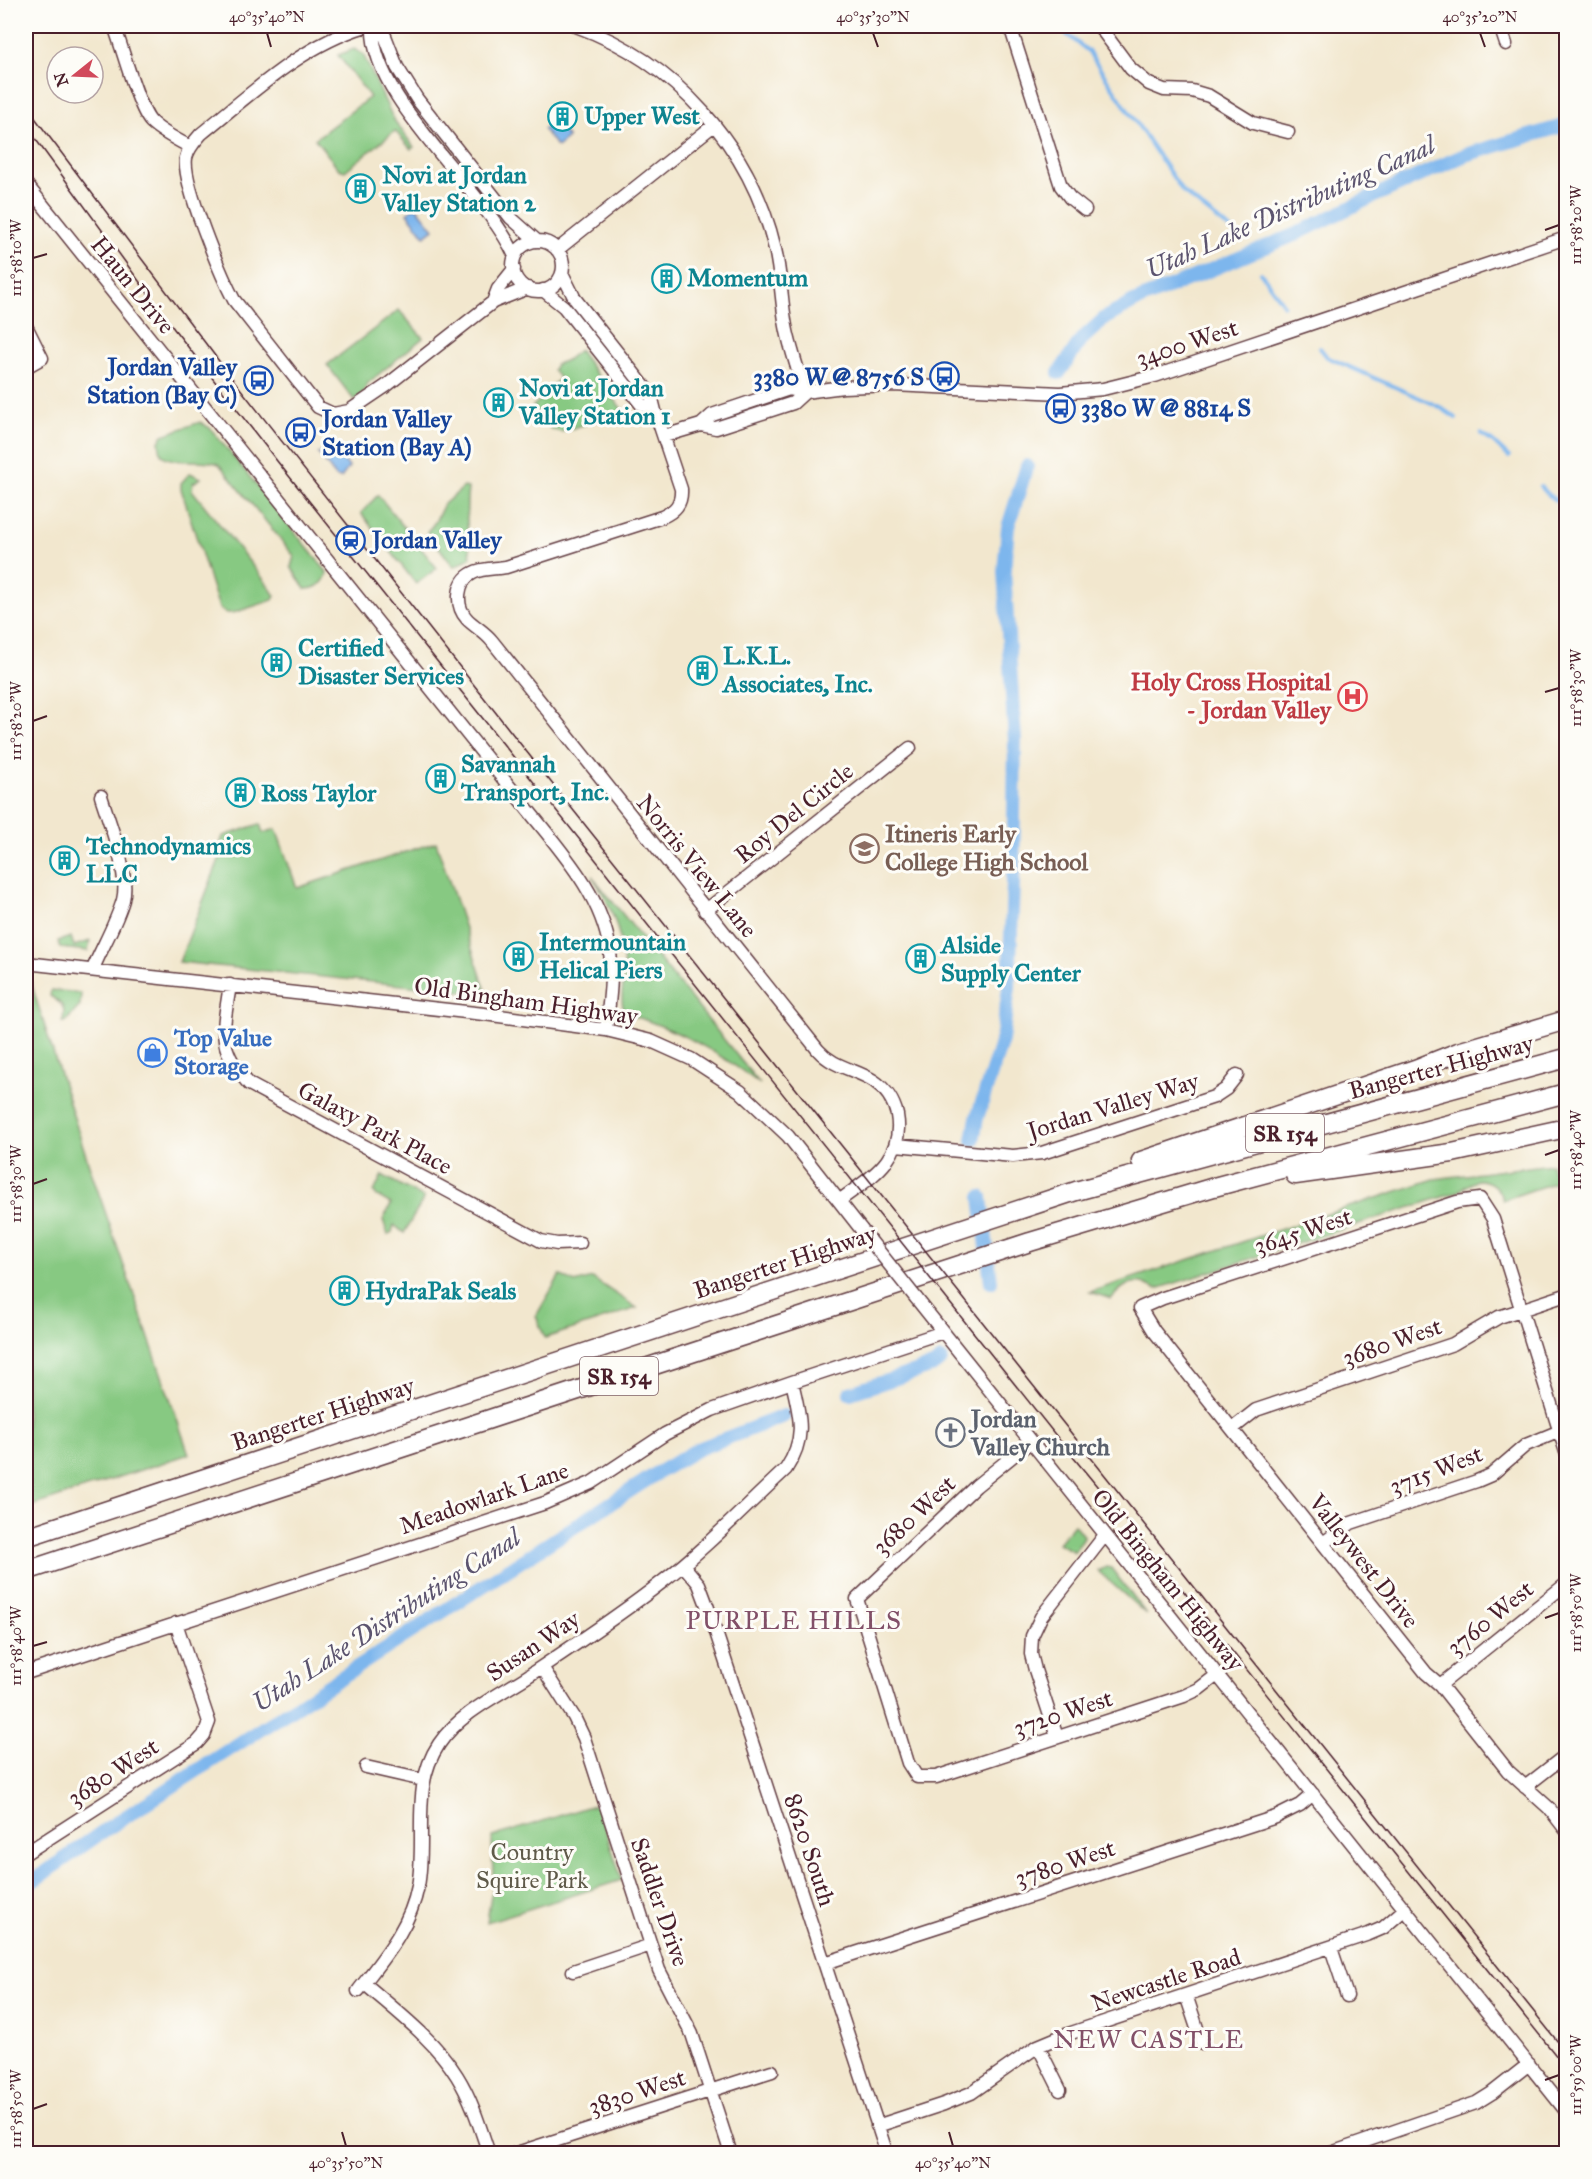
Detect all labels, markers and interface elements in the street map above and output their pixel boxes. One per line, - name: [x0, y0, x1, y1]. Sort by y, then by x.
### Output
- text: 40°35'40"N: [229, 8, 305, 26]
- text: 40°35'30"N: [836, 8, 910, 26]
- text: 40°35'20"N: [1442, 8, 1518, 26]
- north arrow: [45, 45, 105, 105]
- text: N: [50, 70, 72, 89]
- building icon: Upper West: [547, 100, 579, 132]
- place label: Upper West: [584, 101, 700, 131]
- water label: Utah Lake Distributing Canal: [1140, 128, 1441, 285]
- place label: Novi at Jordan Valley Station 2: [381, 160, 537, 218]
- building icon: Novi at Jordan Valley Station 2: [345, 173, 377, 205]
- text: 111°58'20"W: [1567, 185, 1585, 265]
- text: 111°58'10"W: [7, 218, 25, 297]
- street label: Haun Drive: [84, 230, 182, 340]
- building icon: Momentum: [650, 262, 682, 294]
- place label: Momentum: [687, 263, 809, 293]
- street label: 3400 West: [1132, 312, 1242, 374]
- place label: Jordan Valley Station (Bay C): [87, 352, 239, 410]
- bus stop icon: 3380 W @ 8756 S: [929, 361, 961, 393]
- place label: 3380 W @ 8756 S: [753, 362, 924, 392]
- bus stop icon: Jordan Valley Station (Bay C): [242, 365, 274, 397]
- place label: Novi at Jordan Valley Station 1: [518, 373, 671, 431]
- building icon: Novi at Jordan Valley Station 1: [482, 386, 514, 418]
- bus stop icon: 3380 W @ 8814 S: [1044, 392, 1076, 424]
- place label: 3380 W @ 8814 S: [1081, 393, 1251, 423]
- place label: Jordan Valley Station (Bay A): [319, 404, 472, 462]
- bus stop icon: Jordan Valley Station (Bay A): [285, 417, 317, 449]
- station icon: Jordan Valley: [335, 524, 367, 556]
- place label: Jordan Valley: [369, 525, 503, 555]
- place label: Certified Disaster Services: [298, 633, 464, 691]
- place label: L.K.L. Associates, Inc.: [721, 641, 873, 699]
- building icon: Certified Disaster Services: [261, 646, 293, 678]
- text: 111°58'30"W: [1567, 648, 1585, 727]
- building icon: L.K.L. Associates, Inc.: [686, 654, 718, 686]
- place label: Holy Cross Hospital - Jordan Valley: [1131, 667, 1333, 725]
- hospital icon: Holy Cross Hospital - Jordan Valley: [1336, 680, 1368, 712]
- text: 111°58'20"W: [7, 681, 25, 761]
- place label: Savannah Transport, Inc.: [460, 749, 609, 807]
- street label: Roy Del Circle: [729, 756, 859, 870]
- building icon: Savannah Transport, Inc.: [424, 762, 456, 794]
- building icon: Ross Taylor: [224, 777, 256, 809]
- place label: Ross Taylor: [261, 778, 377, 808]
- street label: Norris View Lane: [630, 788, 764, 944]
- place label: Itineris Early College High School: [885, 819, 1088, 877]
- place label: Technodynamics LLC: [85, 831, 251, 889]
- school or university icon: Itineris Early College High School: [848, 832, 880, 864]
- building icon: Technodynamics LLC: [49, 844, 81, 876]
- place label: Intermountain Helical Piers: [539, 927, 686, 985]
- place label: Alside Supply Center: [939, 930, 1082, 988]
- building icon: Intermountain Helical Piers: [502, 940, 534, 972]
- building icon: Alside Supply Center: [904, 943, 936, 975]
- street label: Old Bingham Highway: [412, 970, 641, 1032]
- place label: Top Value Storage: [173, 1023, 272, 1081]
- street label: Bangerter Highway: [1345, 1028, 1537, 1106]
- shop icon: Top Value Storage: [137, 1036, 169, 1068]
- street label: Jordan Valley Way: [1021, 1065, 1203, 1147]
- street label: Galaxy Park Place: [293, 1075, 457, 1181]
- text: 111°58'40"W: [1567, 1109, 1585, 1190]
- road number: SR 154: [1246, 1114, 1324, 1152]
- text: 111°58'30"W: [7, 1144, 25, 1223]
- street label: 3645 West: [1250, 1201, 1356, 1261]
- street label: Bangerter Highway: [690, 1218, 881, 1306]
- building icon: HydraPak Seals: [328, 1275, 360, 1307]
- place label: HydraPak Seals: [365, 1276, 517, 1306]
- street label: 3680 West: [1338, 1311, 1446, 1373]
- road number: SR 154: [580, 1357, 658, 1395]
- street label: Bangerter Highway: [228, 1370, 419, 1458]
- place label: Jordan Valley Church: [968, 1404, 1111, 1462]
- church icon: Jordan Valley Church: [934, 1417, 966, 1449]
- street label: 3715 West: [1385, 1438, 1487, 1501]
- street label: Meadowlark Lane: [395, 1455, 573, 1541]
- street label: 3680 West: [866, 1469, 962, 1561]
- street label: Old Bingham Highway: [1085, 1483, 1251, 1678]
- street label: Valleywest Drive: [1302, 1487, 1426, 1634]
- water label: Utah Lake Distributing Canal: [246, 1520, 528, 1719]
- text: 111°58'50"W: [1567, 1573, 1585, 1652]
- street label: 3760 West: [1441, 1574, 1540, 1662]
- street label: Susan Way: [481, 1603, 586, 1688]
- district label: PURPLE HILLS: [685, 1604, 903, 1636]
- text: 111°58'40"W: [7, 1605, 25, 1686]
- street label: 3720 West: [1010, 1683, 1117, 1743]
- street label: 3680 West: [62, 1731, 165, 1813]
- street label: 8620 South: [778, 1790, 842, 1910]
- street label: 3780 West: [1011, 1833, 1119, 1893]
- street label: Saddler Drive: [624, 1834, 696, 1970]
- park label: Country Squire Park: [476, 1837, 589, 1895]
- street label: Newcastle Road: [1087, 1942, 1245, 2018]
- district label: NEW CASTLE: [1053, 2023, 1245, 2055]
- text: 111°59'00"W: [1567, 2034, 1585, 2115]
- street label: 3830 West: [585, 2062, 690, 2122]
- text: 111°58'50"W: [7, 2069, 25, 2148]
- text: 40°35'50"N: [309, 2154, 384, 2172]
- text: 40°35'40"N: [915, 2154, 991, 2172]

